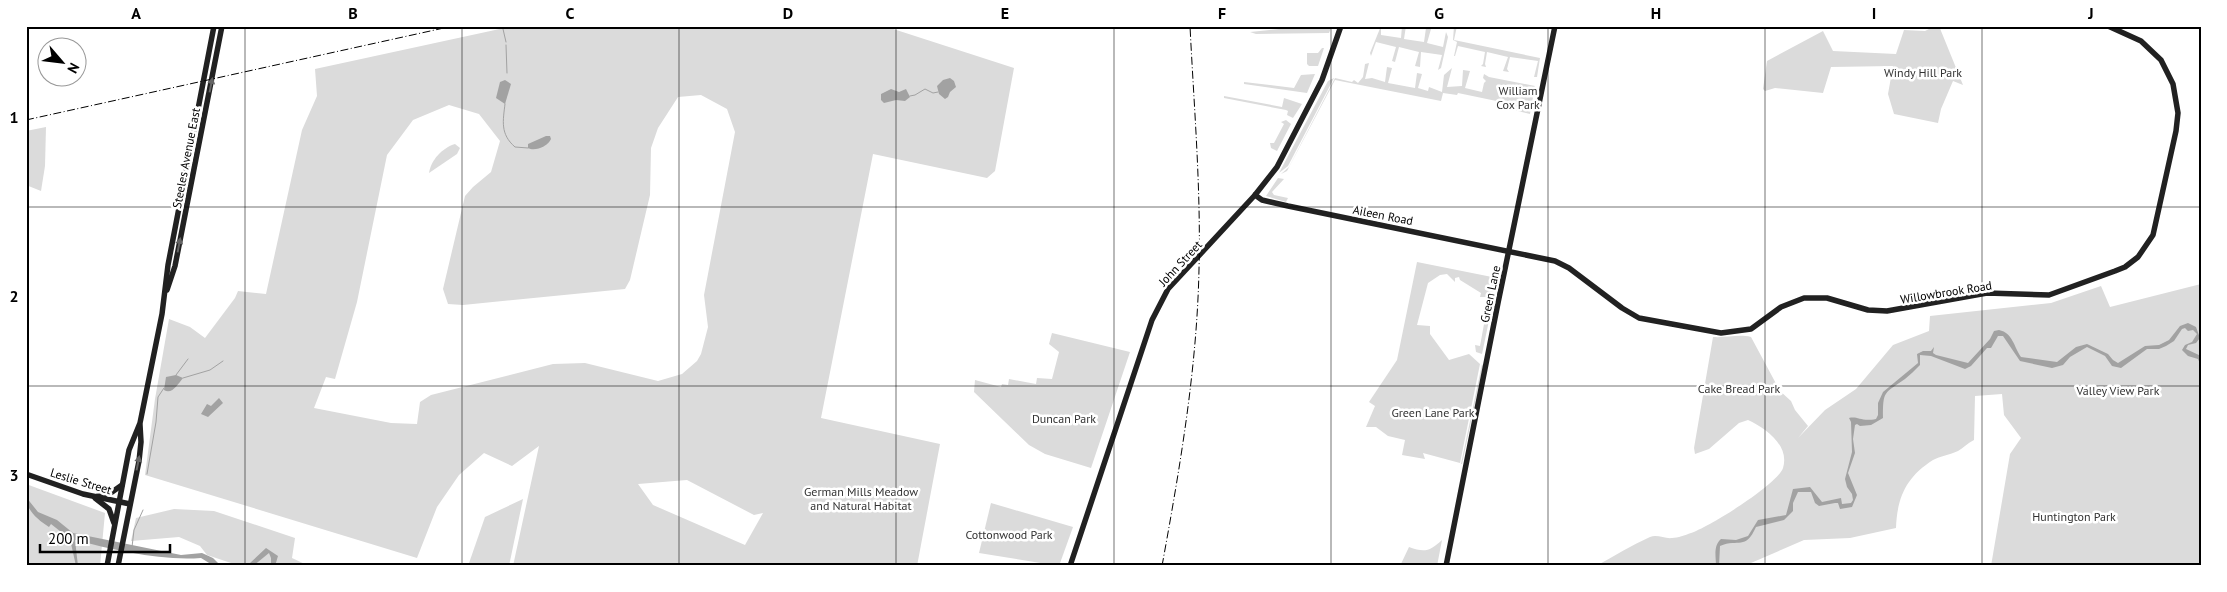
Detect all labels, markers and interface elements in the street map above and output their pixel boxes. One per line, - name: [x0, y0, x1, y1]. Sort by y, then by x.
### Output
- text: A: [131, 3, 141, 23]
- text: B: [348, 3, 358, 23]
- text: C: [566, 3, 575, 23]
- text: D: [783, 3, 793, 23]
- text: E: [1001, 3, 1009, 23]
- text: F: [1218, 3, 1226, 23]
- text: G: [1434, 3, 1444, 23]
- text: H: [1651, 3, 1661, 23]
- text: I: [1872, 3, 1876, 23]
- text: J: [2087, 3, 2094, 23]
- north arrow: [38, 38, 88, 88]
- text: N: [63, 60, 84, 76]
- park label: Windy Hill Park: [1884, 65, 1962, 80]
- one-way arrow: [207, 77, 215, 93]
- park label: William Cox Park: [1496, 83, 1540, 112]
- street label: Steeles Avenue East: [169, 106, 203, 210]
- text: 1: [9, 107, 19, 127]
- street label: Aileen Road: [1352, 202, 1414, 228]
- one-way arrow: [176, 237, 184, 253]
- street label: John Street: [1154, 237, 1205, 290]
- street label: Green Lane: [1477, 264, 1503, 324]
- street label: Willowbrook Road: [1899, 277, 1993, 307]
- text: 2: [9, 286, 19, 306]
- park label: Cake Bread Park: [1698, 381, 1780, 396]
- park label: Valley View Park: [2076, 383, 2160, 398]
- park label: Green Lane Park: [1391, 405, 1475, 420]
- park label: Duncan Park: [1032, 411, 1096, 426]
- one-way arrow: [134, 456, 142, 471]
- text: 3: [9, 465, 19, 485]
- street label: Leslie Street: [49, 465, 113, 497]
- park label: German Mills Meadow and Natural Habitat: [804, 484, 918, 513]
- park label: Huntington Park: [2032, 509, 2116, 524]
- scale bar: [40, 522, 170, 554]
- park label: Cottonwood Park: [965, 527, 1053, 542]
- text: 200 m: [48, 529, 89, 548]

